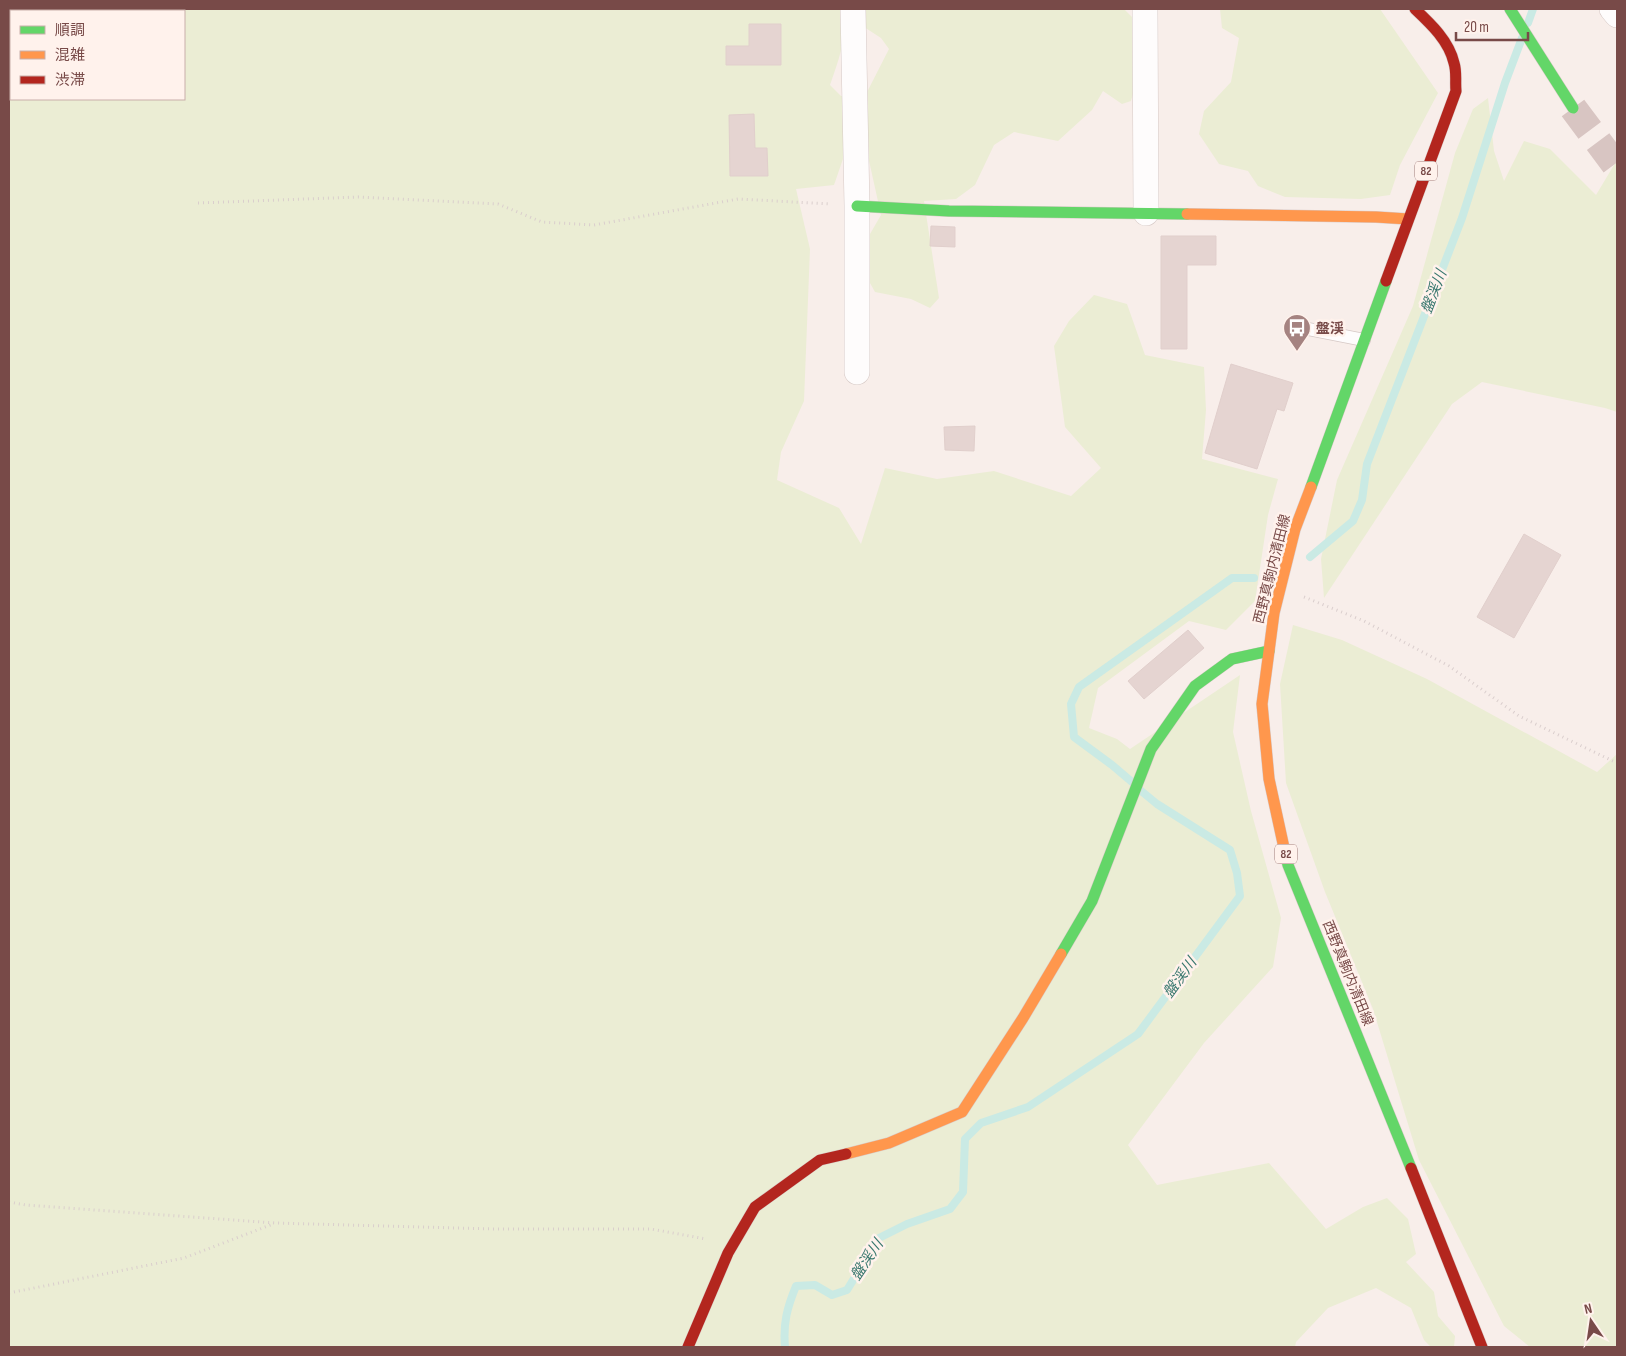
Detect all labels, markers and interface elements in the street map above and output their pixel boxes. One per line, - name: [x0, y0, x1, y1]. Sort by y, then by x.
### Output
- legend: [10, 10, 185, 100]
- scale bar: [1456, 10, 1528, 42]
- text: 20 m: [1464, 18, 1489, 37]
- text: 順調: [55, 21, 85, 40]
- text: 混雑: [55, 46, 85, 65]
- text: 渋滞: [55, 71, 85, 90]
- road number: 82: [1415, 162, 1437, 180]
- water label: 盤渓川: [1417, 266, 1452, 316]
- bus stop icon: 盤渓: [1282, 313, 1312, 352]
- place label: 盤渓: [1316, 320, 1344, 337]
- street label: 西野真駒内清田線: [1250, 513, 1294, 625]
- road number: 82: [1275, 844, 1297, 864]
- street label: 西野真駒内清田線: [1319, 918, 1377, 1028]
- water label: 盤渓川: [1159, 953, 1202, 1002]
- water label: 盤渓川: [847, 1234, 889, 1284]
- north arrow: [1566, 1296, 1616, 1346]
- text: N: [1583, 1300, 1594, 1318]

